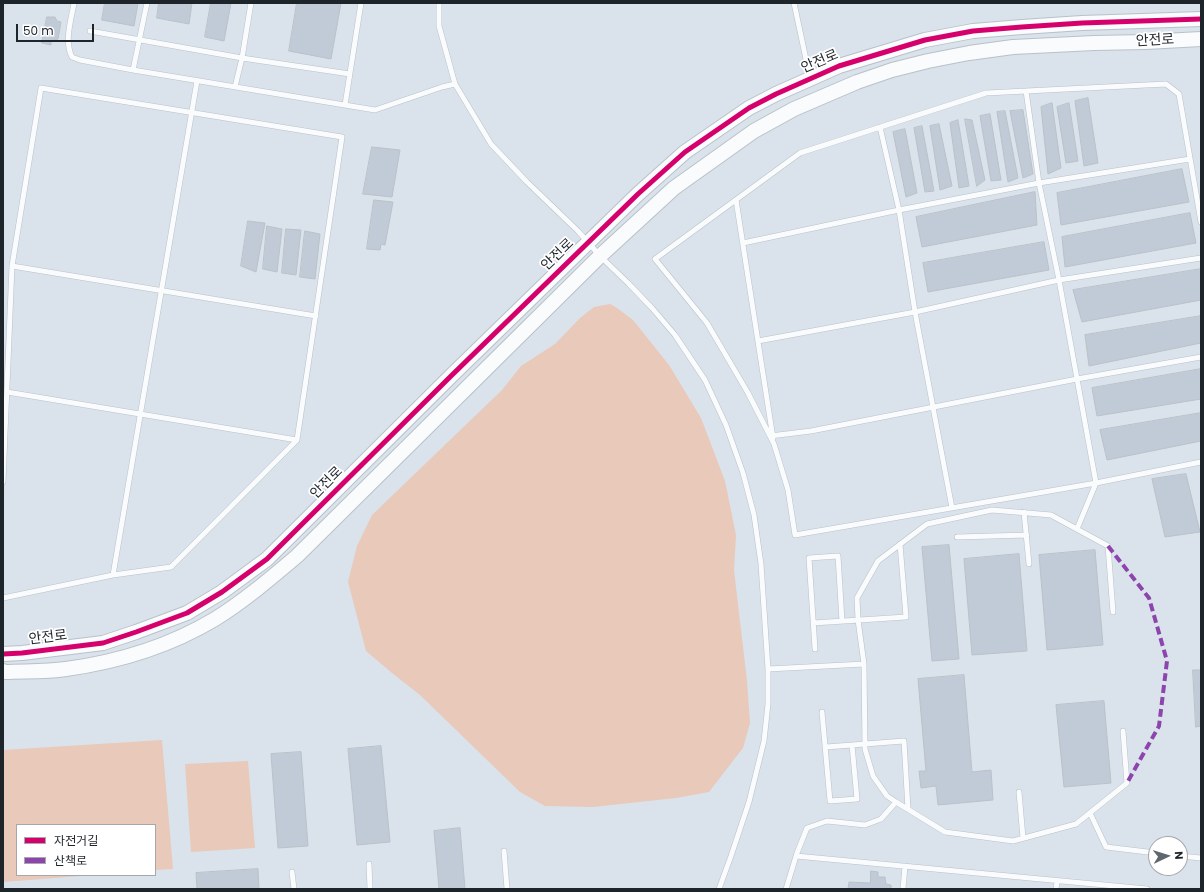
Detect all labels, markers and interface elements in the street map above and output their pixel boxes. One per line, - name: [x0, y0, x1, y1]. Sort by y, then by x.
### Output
- scale bar: [18, 16, 96, 42]
- text: 50 m: [23, 22, 54, 39]
- street label: 안전로: [1135, 32, 1175, 50]
- street label: 안전로: [799, 47, 841, 77]
- street label: 안전로: [538, 236, 578, 274]
- street label: 안전로: [307, 463, 347, 503]
- street label: 안전로: [28, 627, 68, 649]
- legend: [16, 824, 156, 876]
- text: 자전거길: [54, 832, 98, 849]
- north arrow: [1148, 836, 1188, 876]
- text: N: [1171, 851, 1187, 860]
- text: 산책로: [54, 852, 87, 869]

